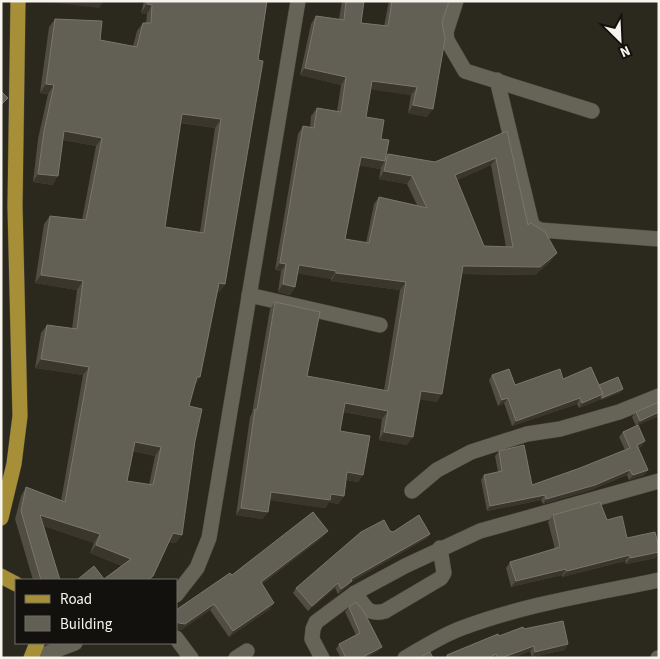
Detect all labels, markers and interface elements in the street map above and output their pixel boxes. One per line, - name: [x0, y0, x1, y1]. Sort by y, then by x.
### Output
- north arrow: [595, 15, 645, 65]
- text: N: [617, 40, 633, 62]
- legend: [15, 579, 178, 644]
- text: Road: [60, 589, 92, 610]
- text: Building: [60, 614, 113, 635]

